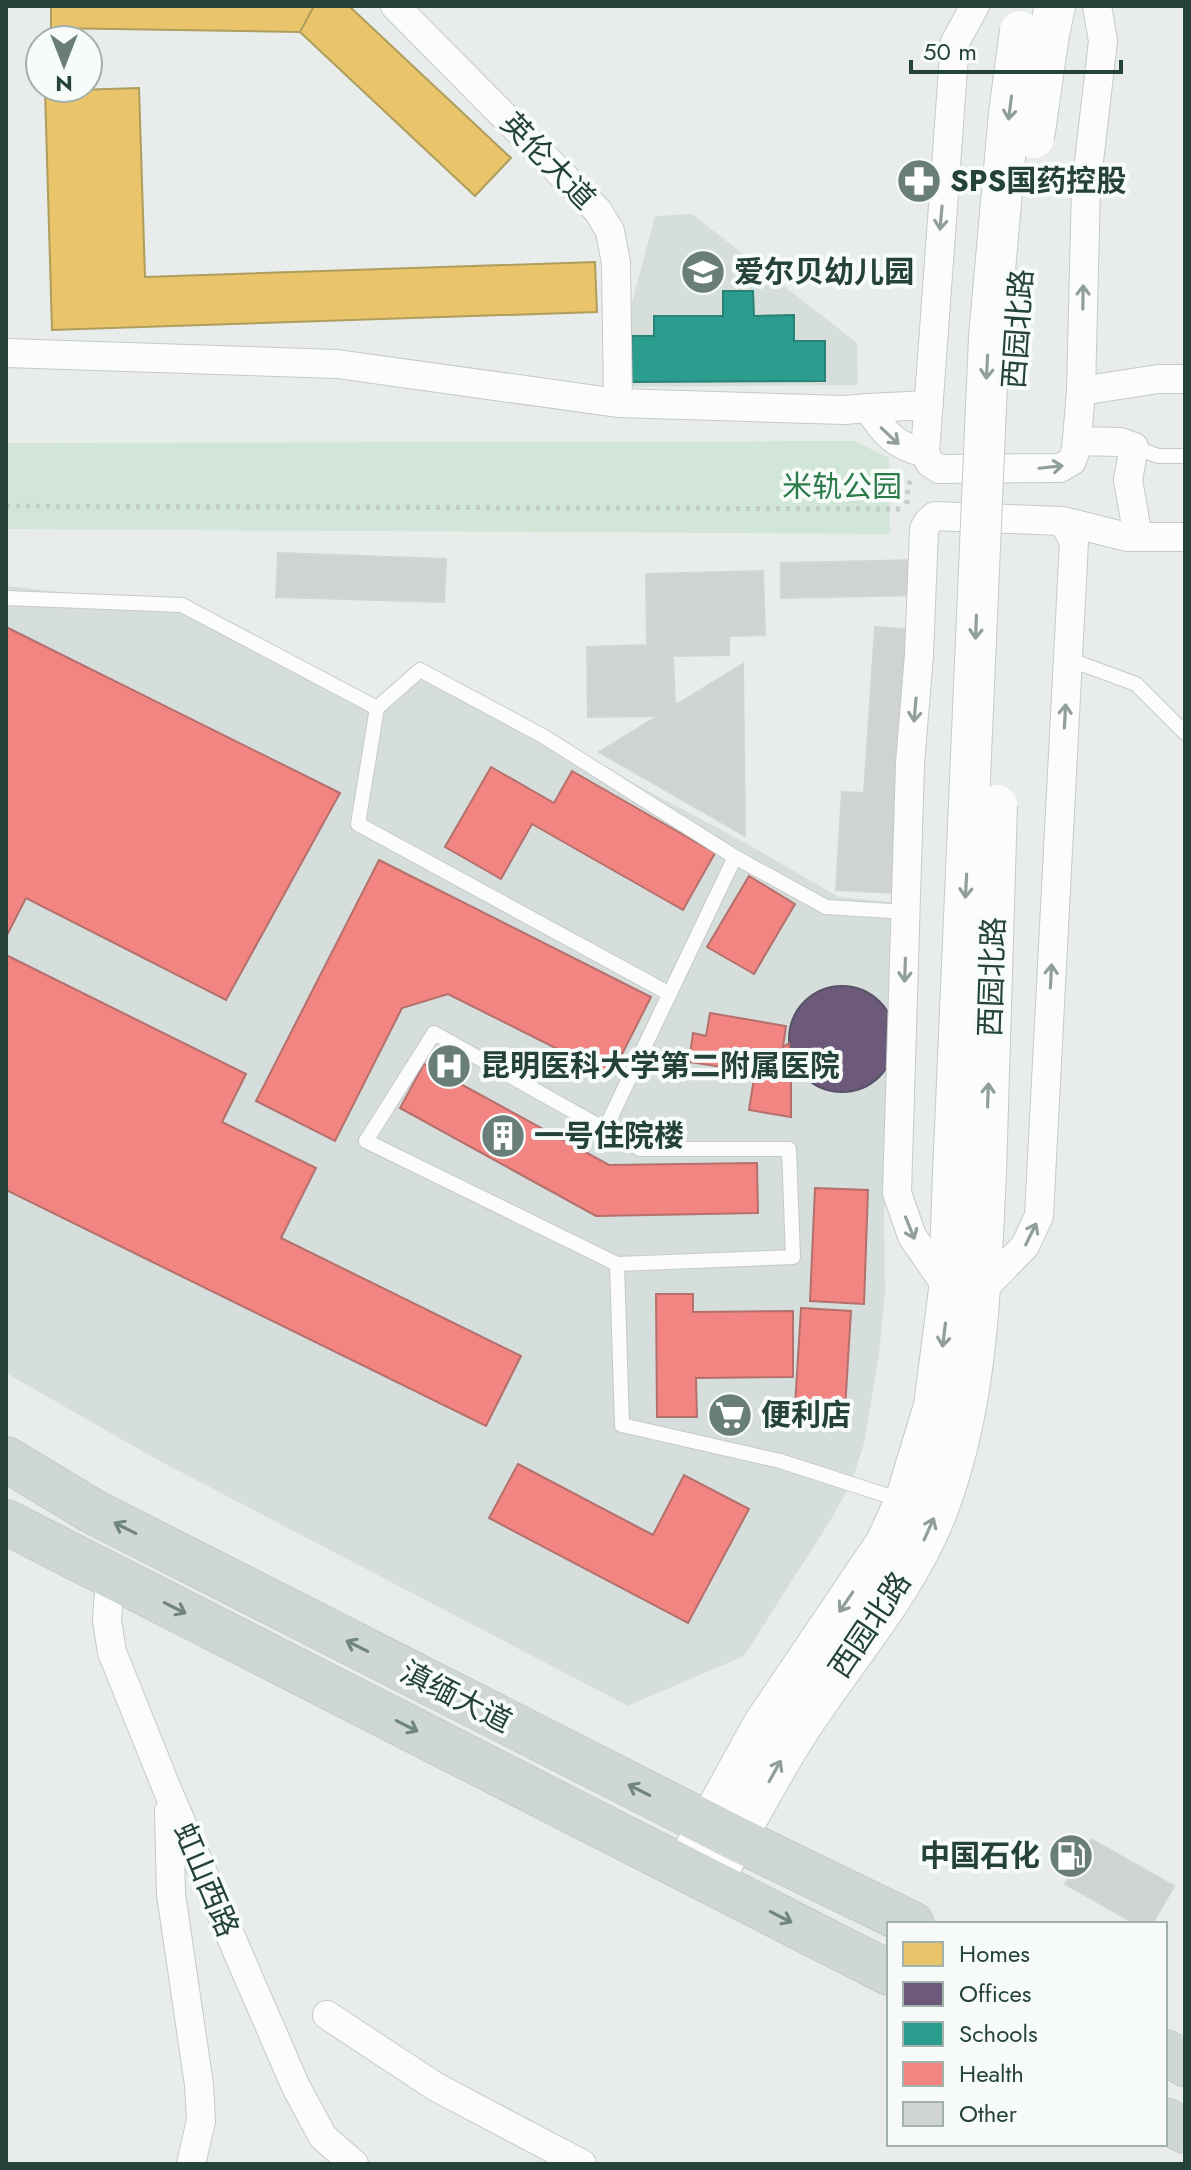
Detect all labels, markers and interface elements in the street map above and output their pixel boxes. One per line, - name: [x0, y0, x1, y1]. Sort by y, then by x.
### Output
- north arrow: [24, 24, 104, 104]
- scale bar: [911, 24, 1121, 74]
- text: 50 m: [923, 34, 977, 69]
- text: N: [55, 68, 73, 100]
- one-way arrow: [1002, 94, 1017, 121]
- street label: 英伦大道: [491, 103, 606, 219]
- pharmacy icon: SPS国药控股: [895, 157, 943, 205]
- place label: SPS国药控股: [950, 159, 1126, 202]
- one-way arrow: [933, 204, 948, 231]
- school or university icon: 爱尔贝幼儿园: [679, 248, 727, 296]
- place label: 爱尔贝幼儿园: [734, 250, 914, 293]
- street label: 西园北路: [992, 268, 1043, 390]
- one-way arrow: [1076, 284, 1091, 311]
- one-way arrow: [979, 353, 994, 380]
- one-way arrow: [880, 426, 900, 444]
- one-way arrow: [1037, 459, 1064, 474]
- park label: 米轨公园: [782, 465, 902, 508]
- one-way arrow: [969, 613, 984, 640]
- one-way arrow: [907, 696, 922, 723]
- one-way arrow: [1057, 703, 1072, 730]
- one-way arrow: [959, 872, 974, 899]
- street label: 西园北路: [968, 916, 1015, 1038]
- one-way arrow: [897, 956, 912, 983]
- one-way arrow: [1044, 963, 1059, 990]
- hospital icon: 昆明医科大学第二附属医院: [425, 1042, 473, 1090]
- place label: 昆明医科大学第二附属医院: [480, 1044, 840, 1087]
- one-way arrow: [981, 1082, 996, 1109]
- building icon: 一号住院楼: [479, 1112, 527, 1160]
- place label: 一号住院楼: [534, 1114, 684, 1157]
- one-way arrow: [904, 1215, 918, 1240]
- one-way arrow: [1023, 1222, 1039, 1246]
- one-way arrow: [936, 1322, 951, 1347]
- supermarket icon: 便利店: [706, 1391, 754, 1439]
- place label: 便利店: [761, 1393, 851, 1436]
- one-way arrow: [922, 1517, 937, 1541]
- one-way arrow: [114, 1520, 138, 1536]
- street label: 西园北路: [818, 1563, 921, 1686]
- one-way arrow: [838, 1590, 854, 1612]
- one-way arrow: [163, 1600, 187, 1616]
- one-way arrow: [346, 1638, 370, 1654]
- street label: 滇缅大道: [393, 1650, 519, 1743]
- one-way arrow: [394, 1718, 418, 1734]
- one-way arrow: [768, 1760, 783, 1784]
- one-way arrow: [627, 1781, 651, 1797]
- street label: 虹山西路: [163, 1816, 250, 1943]
- fuel station icon: 中国石化: [1047, 1832, 1095, 1880]
- place label: 中国石化: [920, 1834, 1040, 1877]
- one-way arrow: [769, 1910, 793, 1926]
- legend: [887, 1922, 1167, 2146]
- text: Homes: [959, 1936, 1030, 1971]
- text: Offices: [959, 1976, 1031, 2011]
- text: Schools: [959, 2016, 1038, 2051]
- text: Health: [959, 2056, 1024, 2091]
- text: Other: [959, 2096, 1018, 2131]

